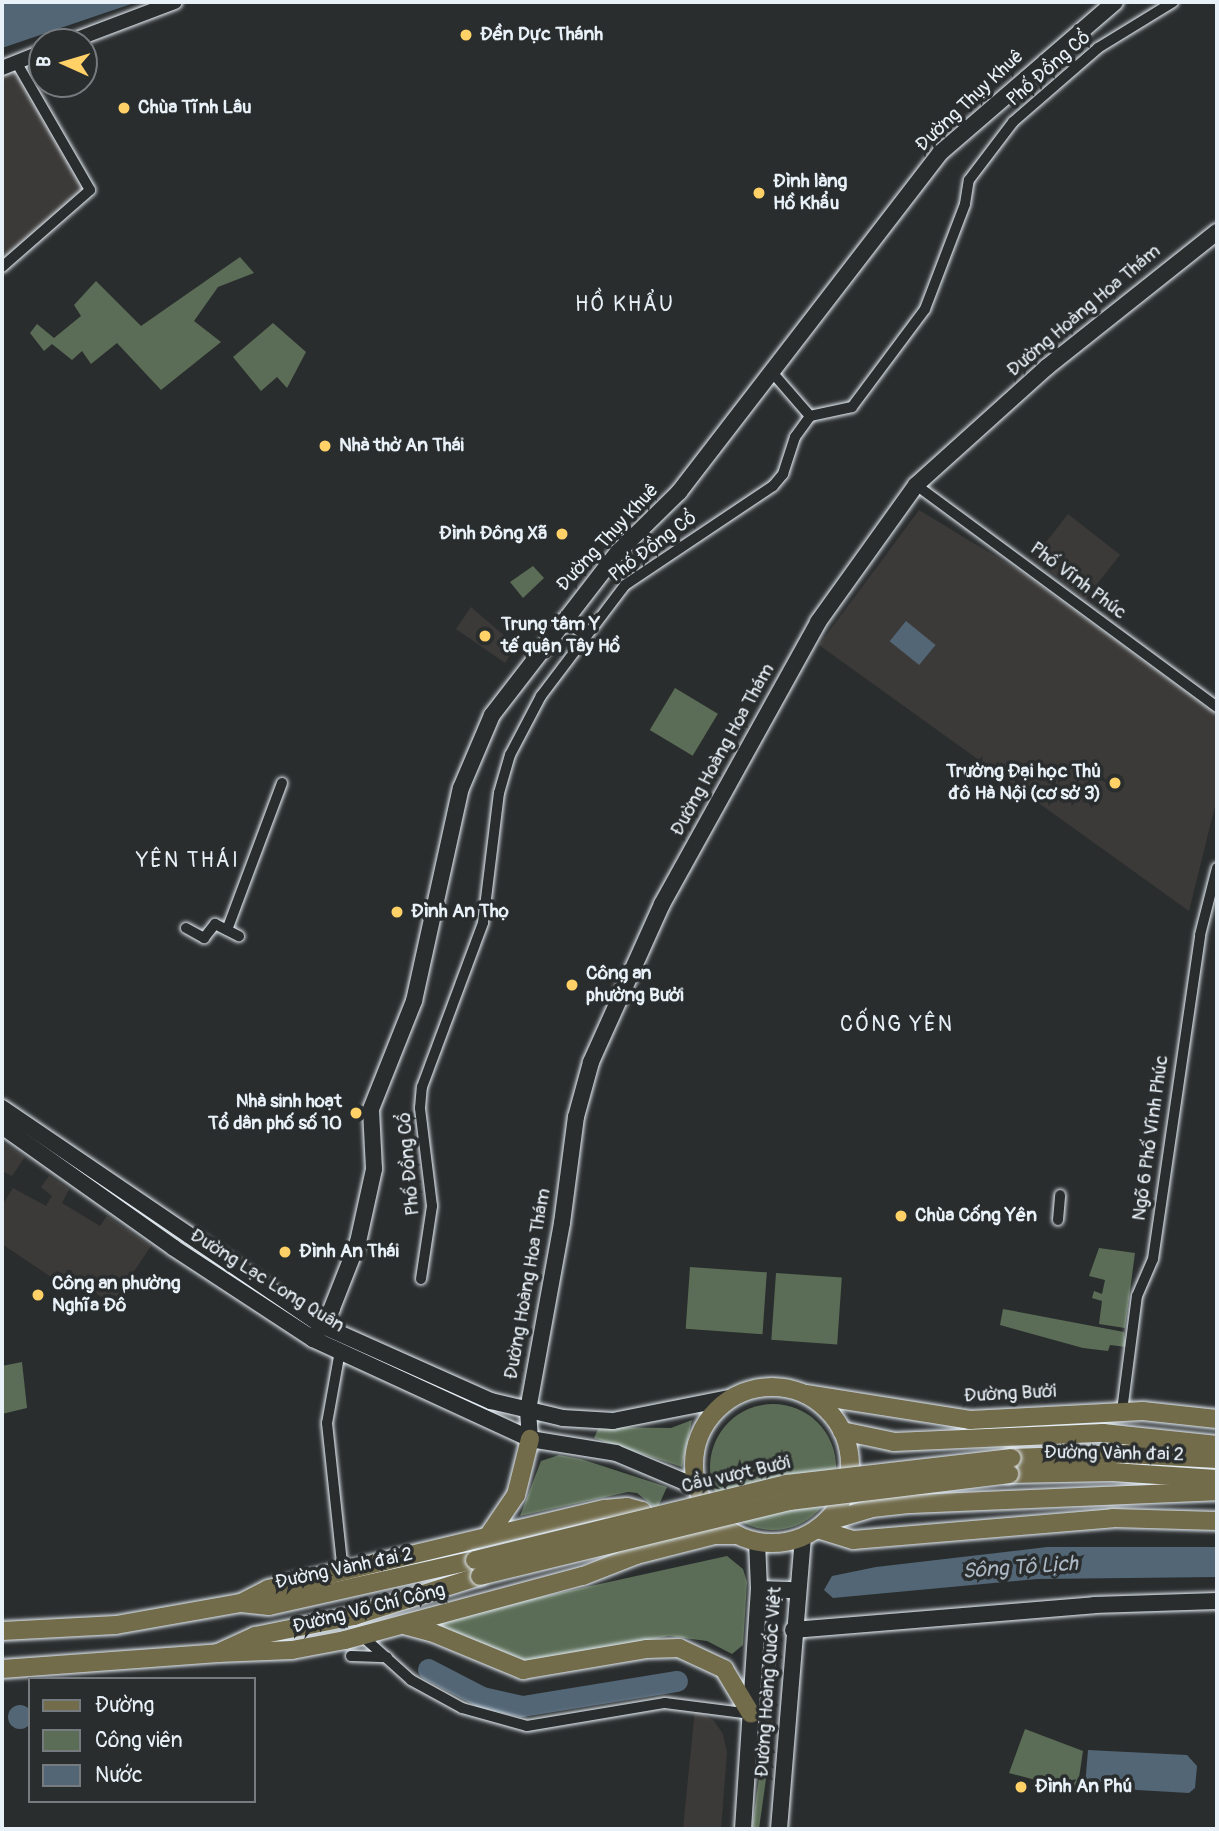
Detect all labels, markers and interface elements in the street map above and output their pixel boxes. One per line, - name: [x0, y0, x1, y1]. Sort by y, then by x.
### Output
- place label: Đền Dực Thánh: [480, 24, 603, 46]
- street label: Phố Đồng Cổ: [1002, 26, 1096, 112]
- marker: Đền Dực Thánh: [458, 27, 474, 43]
- north arrow: [28, 28, 98, 98]
- street label: Đường Thụy Khuê: [911, 45, 1029, 157]
- text: B: [32, 55, 56, 68]
- place label: Chùa Tĩnh Lâu: [138, 97, 252, 119]
- marker: Chùa Tĩnh Lâu: [116, 100, 132, 116]
- place label: Đình làng Hồ Khẩu: [773, 171, 847, 215]
- marker: Đình làng Hồ Khẩu: [751, 185, 767, 201]
- street label: Đường Hoàng Hoa Thám: [1003, 240, 1165, 382]
- district label: HỒ KHẨU: [576, 292, 674, 318]
- place label: Nhà thờ An Thái: [339, 435, 464, 457]
- marker: Nhà thờ An Thái: [317, 438, 333, 454]
- street label: Đường Thụy Khuê: [552, 479, 664, 597]
- street label: Phố Đồng Cổ: [605, 507, 701, 587]
- place label: Đình Đông Xã: [439, 523, 548, 545]
- marker: Đình Đông Xã: [554, 526, 570, 542]
- street label: Phố Vĩnh Phúc: [1025, 537, 1131, 625]
- place label: Trung tâm Y tế quận Tây Hồ: [501, 614, 620, 658]
- marker: Trung tâm Y tế quận Tây Hồ: [475, 626, 495, 646]
- street label: Đường Hoàng Hoa Thám: [666, 660, 780, 840]
- place label: Trường Đại học Thủ đô Hà Nội (cơ sở 3): [946, 761, 1101, 805]
- marker: Trường Đại học Thủ đô Hà Nội (cơ sở 3): [1107, 775, 1123, 791]
- district label: YÊN THÁI: [137, 848, 239, 874]
- place label: Đình An Thọ: [411, 901, 510, 923]
- marker: Đình An Thọ: [389, 904, 405, 920]
- place label: Công an phường Bưởi: [586, 963, 684, 1007]
- marker: Công an phường Bưởi: [564, 977, 580, 993]
- district label: CỐNG YÊN: [841, 1012, 953, 1038]
- street label: Ngõ 6 Phố Vĩnh Phúc: [1128, 1054, 1174, 1222]
- place label: Nhà sinh hoạt Tổ dân phố số 10: [208, 1091, 342, 1135]
- marker: Nhà sinh hoạt Tổ dân phố số 10: [348, 1105, 364, 1121]
- street label: Phố Đồng Cổ: [393, 1111, 425, 1217]
- street label: Đường Hoàng Hoa Thám: [500, 1187, 556, 1381]
- place label: Chùa Cống Yên: [915, 1205, 1037, 1227]
- marker: Chùa Cống Yên: [893, 1208, 909, 1224]
- street label: Đường Lạc Long Quân: [186, 1224, 348, 1338]
- place label: Đình An Thái: [299, 1241, 399, 1263]
- marker: Đình An Thái: [277, 1244, 293, 1260]
- place label: Công an phường Nghĩa Đô: [52, 1273, 180, 1317]
- marker: Công an phường Nghĩa Đô: [30, 1287, 46, 1303]
- street label: Đường Bưởi: [963, 1380, 1057, 1408]
- street label: Đường Vành đai 2: [1044, 1441, 1184, 1467]
- street label: Cầu vượt Bưởi: [679, 1451, 793, 1499]
- street label: Đường Vành đai 2: [273, 1543, 415, 1595]
- water label: Sông Tô Lịch: [961, 1551, 1079, 1585]
- street label: Đường Võ Chí Công: [290, 1579, 448, 1639]
- street label: Đường Hoàng Quốc Việt: [751, 1586, 787, 1778]
- legend: [28, 1677, 256, 1803]
- text: Đường: [95, 1692, 154, 1719]
- text: Công viên: [95, 1727, 183, 1754]
- text: Nước: [95, 1762, 143, 1789]
- place label: Đình An Phú: [1035, 1776, 1132, 1798]
- marker: Đình An Phú: [1013, 1779, 1029, 1795]

